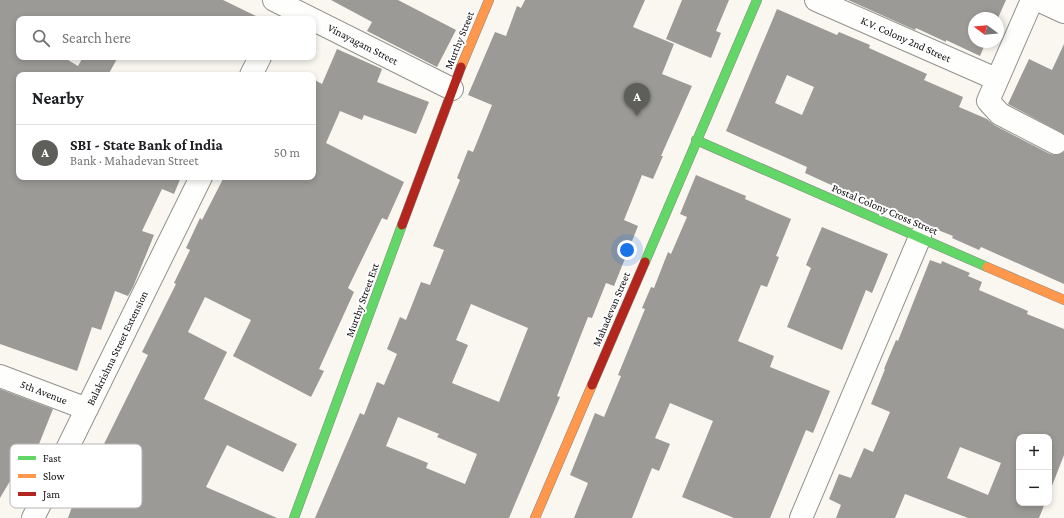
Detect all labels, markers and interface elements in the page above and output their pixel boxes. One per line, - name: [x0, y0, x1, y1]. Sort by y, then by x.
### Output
- street label: Murthy Street: [442, 9, 477, 71]
- north arrow: [968, 12, 1004, 48]
- street label: K.V. Colony 2nd Street: [859, 14, 953, 65]
- search box: [16, 16, 316, 60]
- street label: Vinayagam Street: [325, 21, 400, 68]
- icon: search: [30, 27, 52, 49]
- text: Search here: [62, 30, 131, 46]
- pin: A: [624, 83, 650, 116]
- text: Nearby: [32, 89, 84, 108]
- text: SBI - State Bank of India: [70, 137, 223, 153]
- text: A: [41, 145, 49, 160]
- text: 50 m: [274, 145, 300, 160]
- text: Bank · Mahadevan Street: [70, 153, 198, 168]
- street label: Postal Colony Cross Street: [830, 181, 940, 238]
- your location: [617, 240, 637, 260]
- street label: Murthy Street Ext: [343, 261, 382, 339]
- street label: Mahadevan Street: [590, 270, 632, 348]
- street label: Balakrishna Street Extension: [84, 289, 150, 407]
- street label: 5th Avenue: [19, 378, 69, 406]
- map controls: [1016, 434, 1052, 506]
- button: +: [1016, 434, 1052, 470]
- legend: [10, 444, 142, 508]
- text: Fast: [43, 452, 62, 464]
- text: Slow: [43, 470, 65, 482]
- button: −: [1016, 470, 1052, 506]
- text: Jam: [42, 488, 60, 501]

